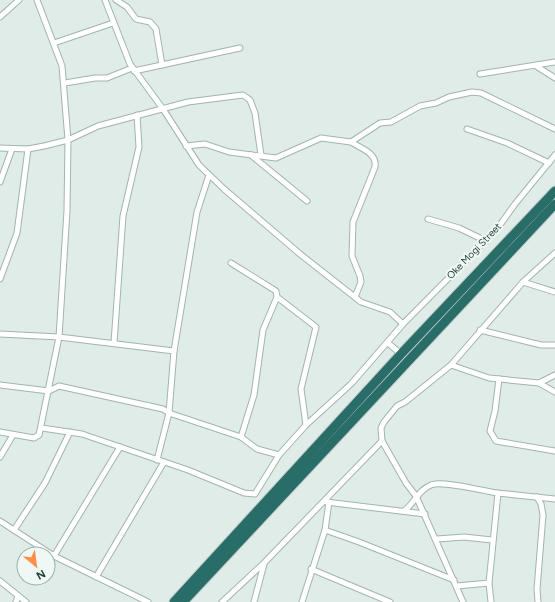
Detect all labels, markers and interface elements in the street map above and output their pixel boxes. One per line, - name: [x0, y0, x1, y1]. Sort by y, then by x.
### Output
- street label: Oke Mogi Street: [444, 220, 504, 282]
- north arrow: [16, 546, 56, 586]
- text: N: [34, 567, 47, 582]

